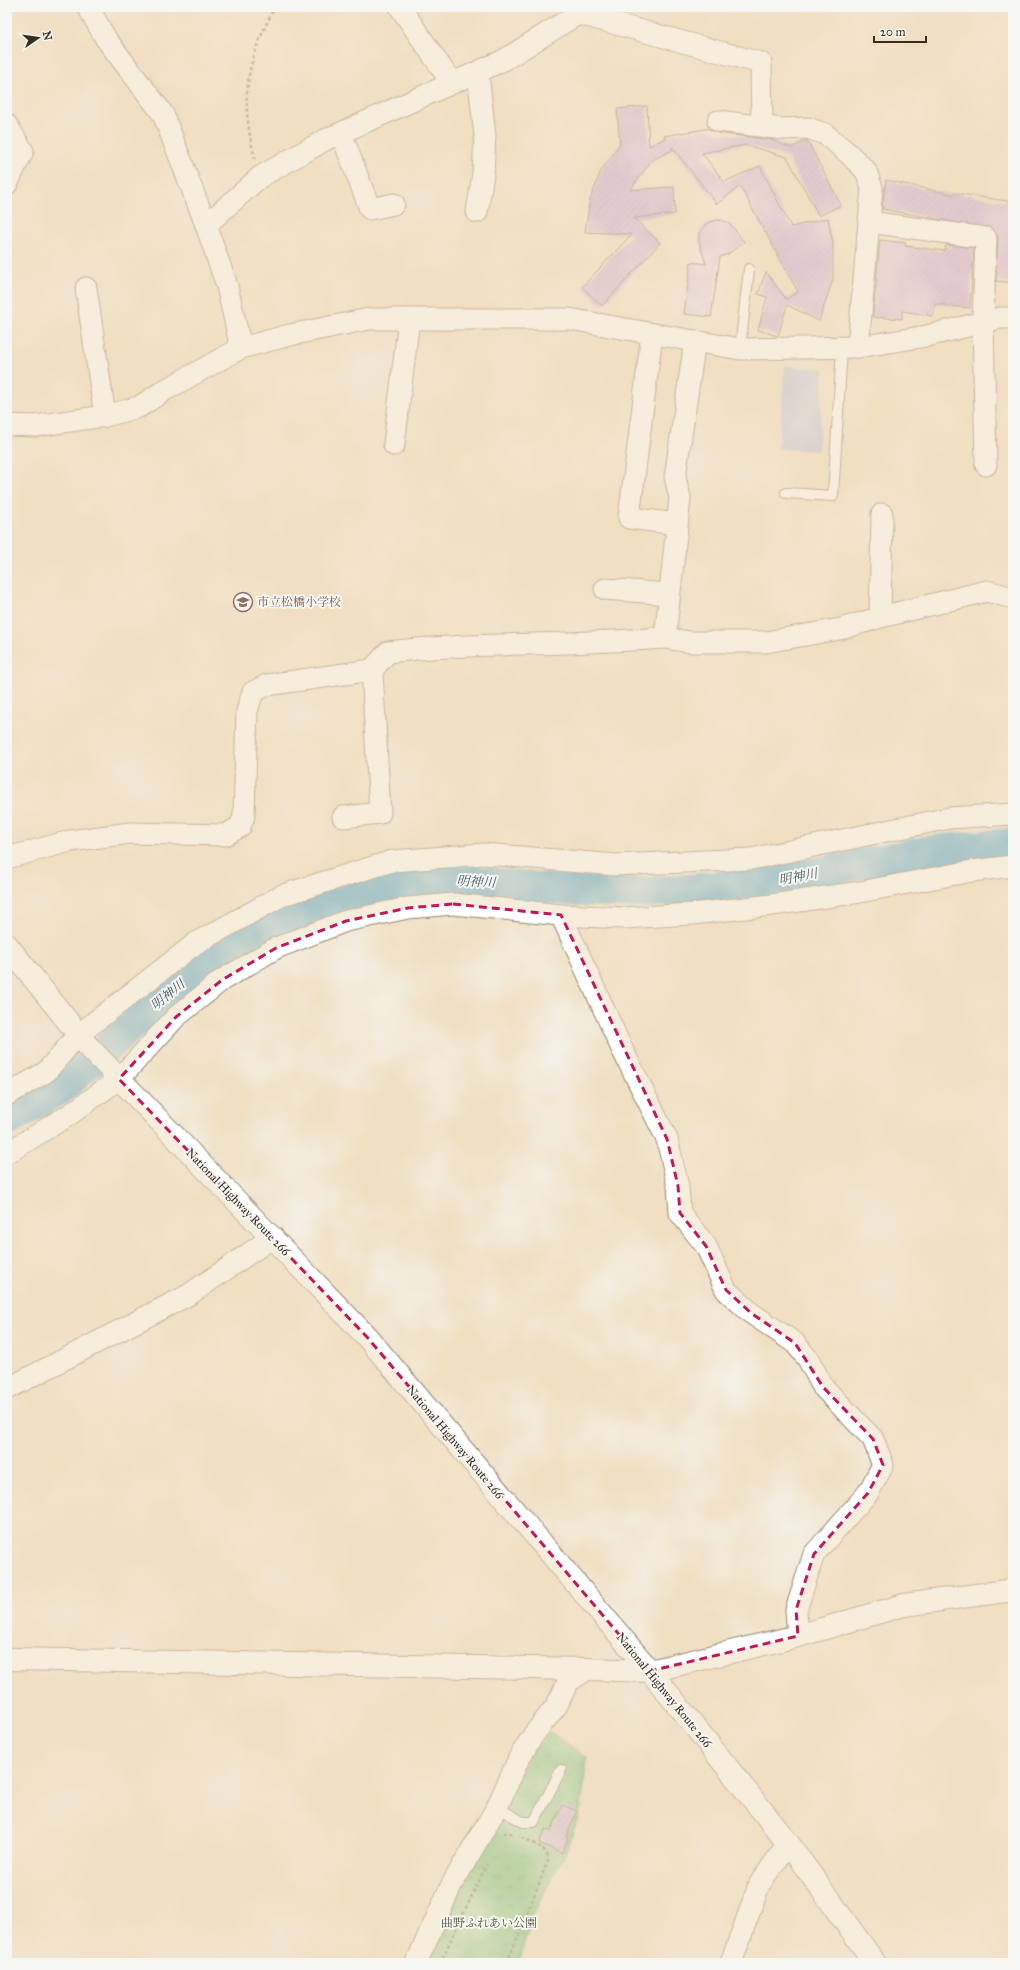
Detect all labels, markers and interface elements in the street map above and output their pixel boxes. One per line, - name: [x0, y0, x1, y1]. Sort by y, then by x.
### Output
- north arrow: [18, 18, 58, 58]
- scale bar: [874, 18, 926, 44]
- text: 20 m: [880, 25, 906, 39]
- text: N: [40, 30, 55, 43]
- school or university icon: 市立松橋小学校: [232, 591, 254, 613]
- place label: 市立松橋小学校: [257, 595, 341, 609]
- water label: 明神川: [777, 865, 821, 889]
- water label: 明神川: [456, 873, 498, 891]
- water label: 明神川: [148, 975, 190, 1013]
- street label: National Highway Route 266: [182, 1145, 294, 1260]
- street label: National Highway Route 266: [403, 1382, 507, 1503]
- street label: National Highway Route 266: [613, 1630, 715, 1752]
- park label: 曲野ふれあい公園: [441, 1916, 537, 1930]

